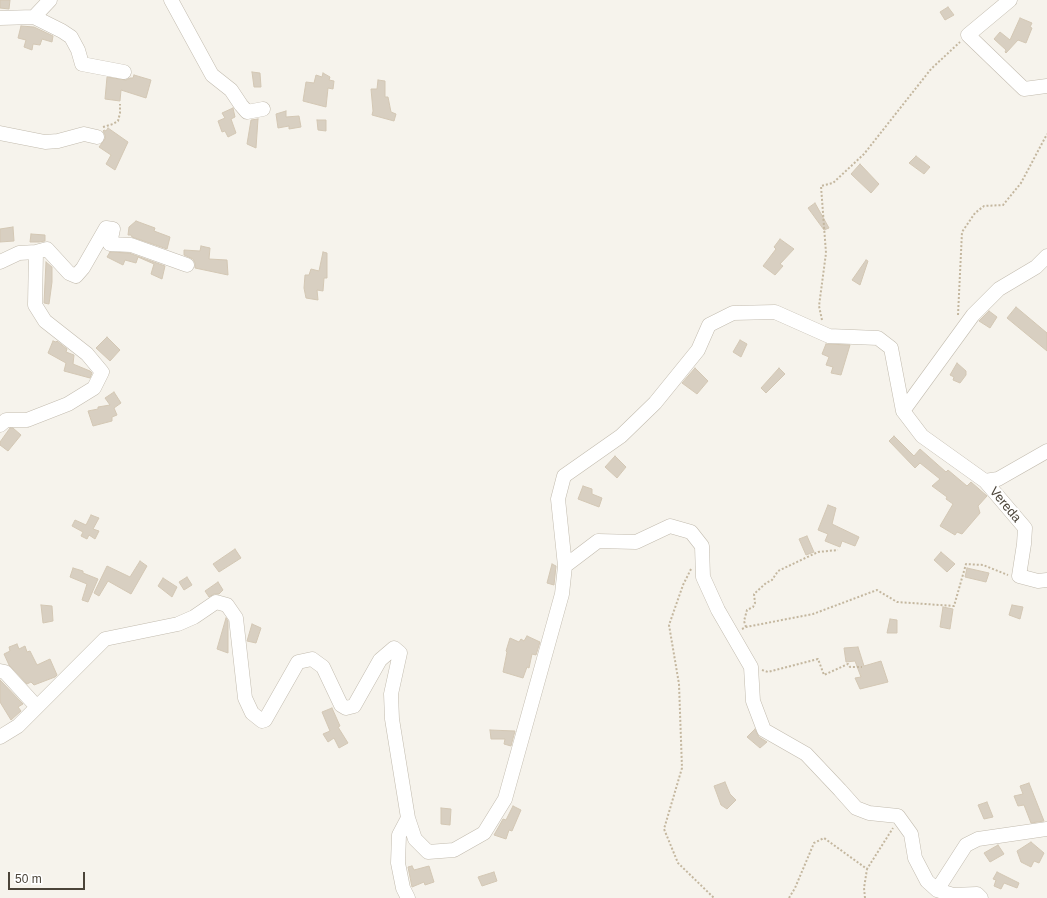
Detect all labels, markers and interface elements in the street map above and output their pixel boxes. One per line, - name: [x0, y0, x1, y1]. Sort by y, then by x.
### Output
- street label: Vereda: [986, 484, 1024, 526]
- scale bar: [10, 864, 87, 890]
- text: 50 m: [15, 872, 42, 886]

